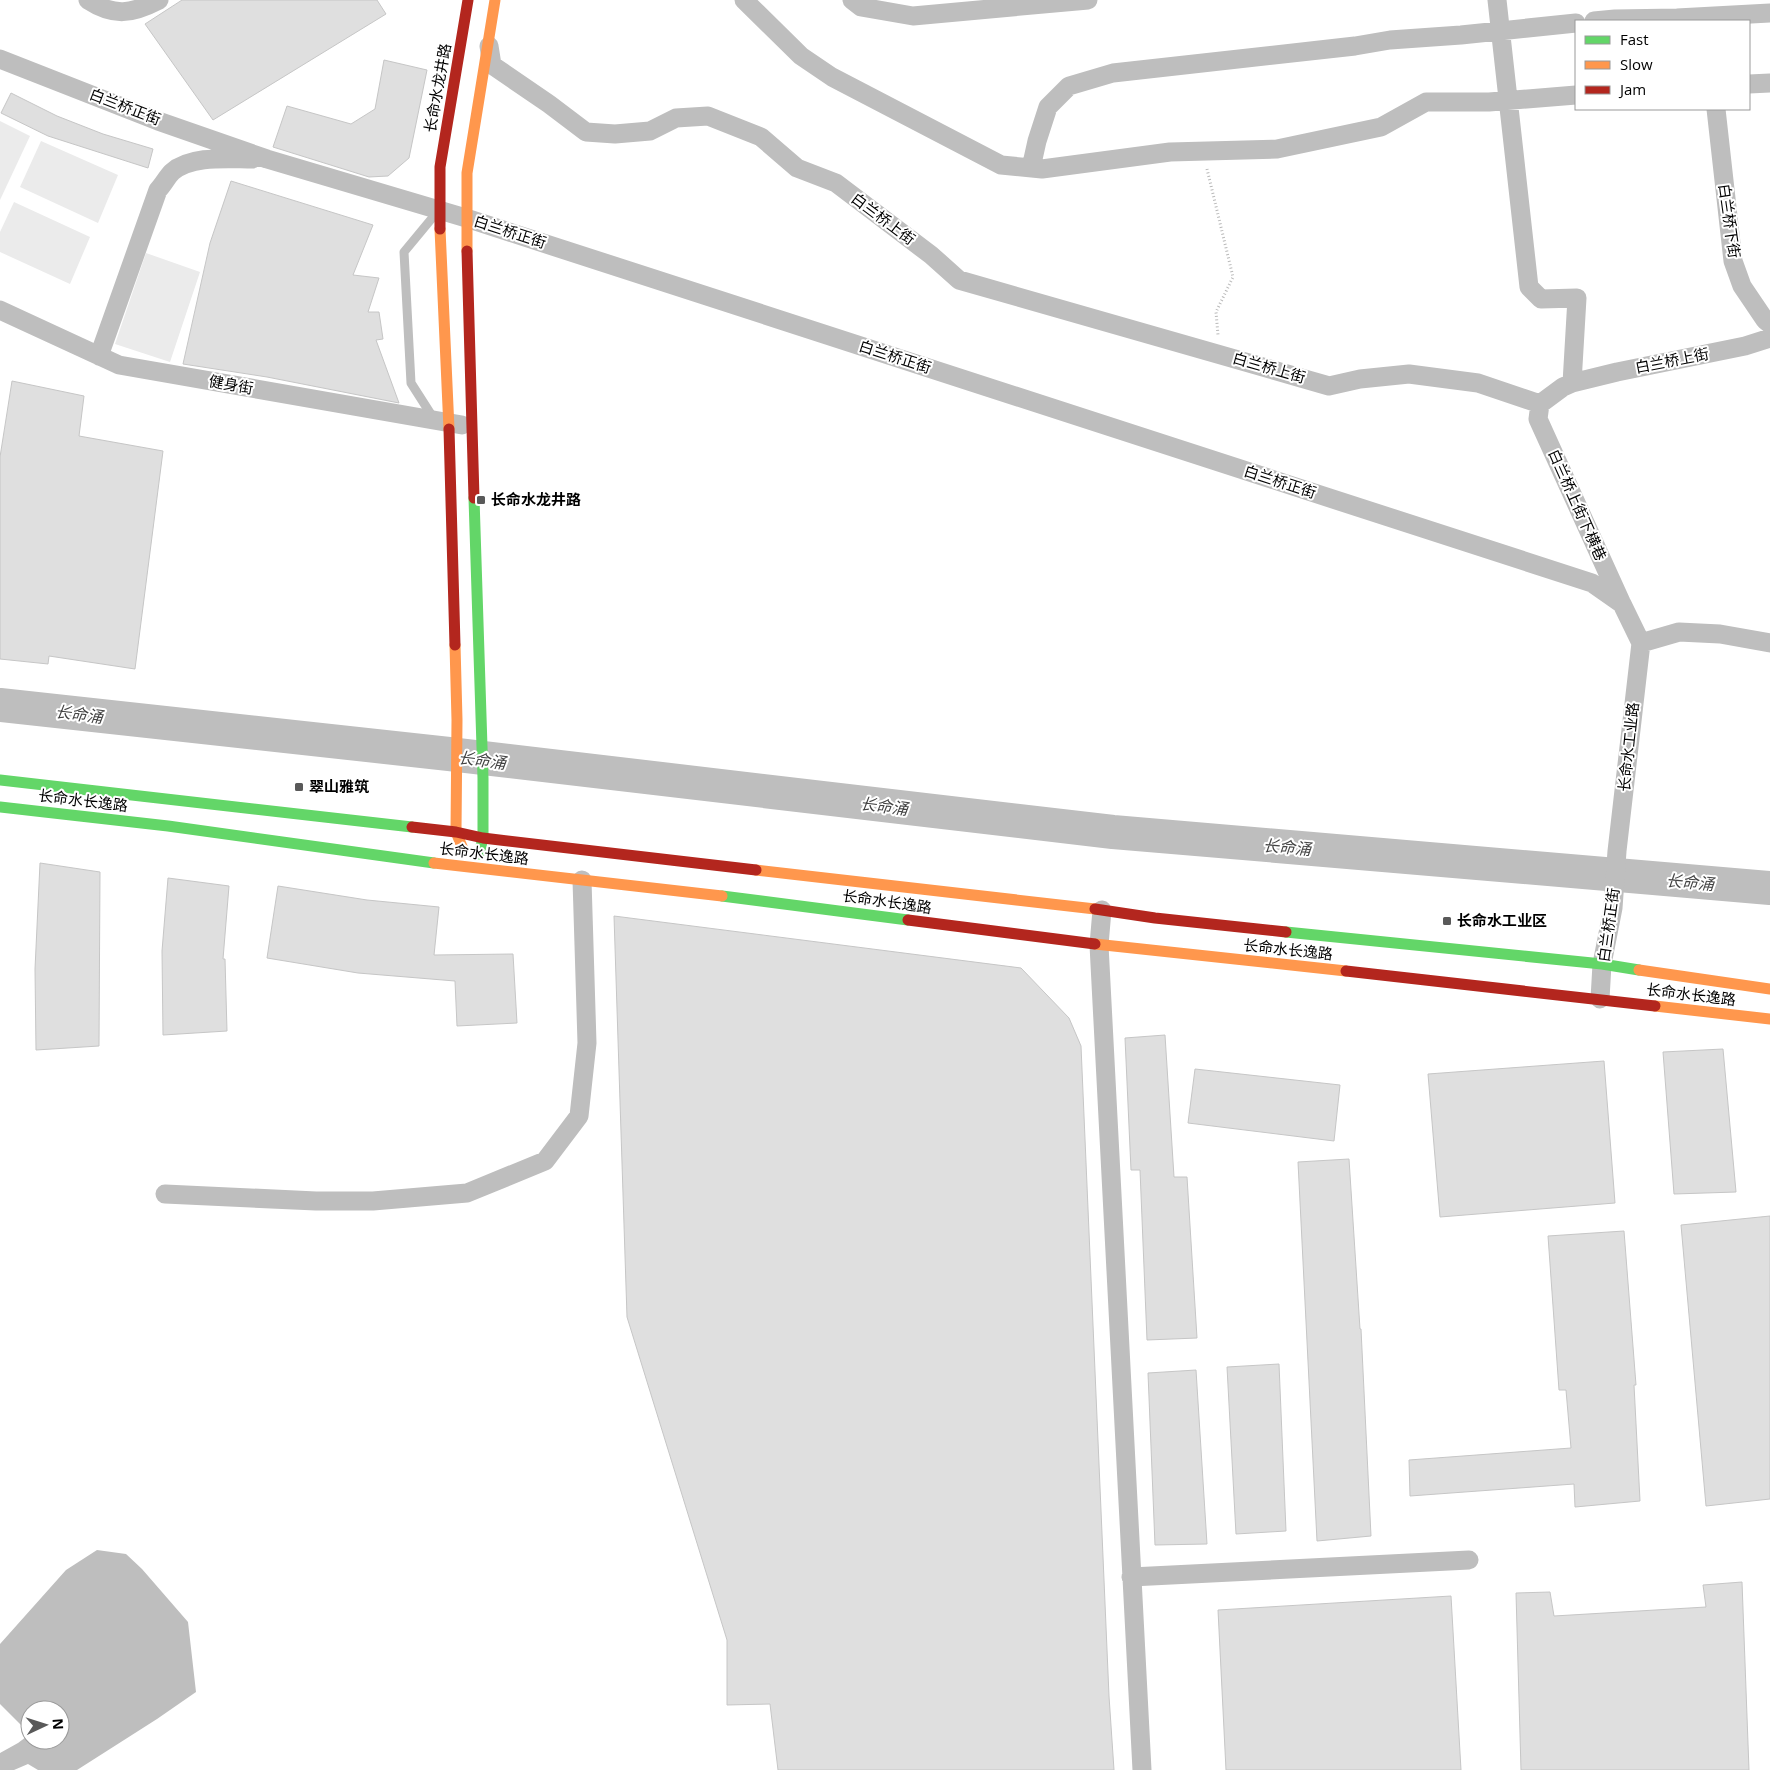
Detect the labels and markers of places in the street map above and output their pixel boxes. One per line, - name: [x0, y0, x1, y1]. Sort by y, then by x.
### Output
- place label: 长命水龙井路: [491, 489, 581, 509]
- marker: 长命水龙井路: [475, 494, 487, 506]
- place label: 翠山雅筑: [309, 776, 369, 796]
- marker: 翠山雅筑: [293, 781, 305, 793]
- place label: 长命水工业区: [1457, 910, 1547, 930]
- marker: 长命水工业区: [1441, 915, 1453, 927]

